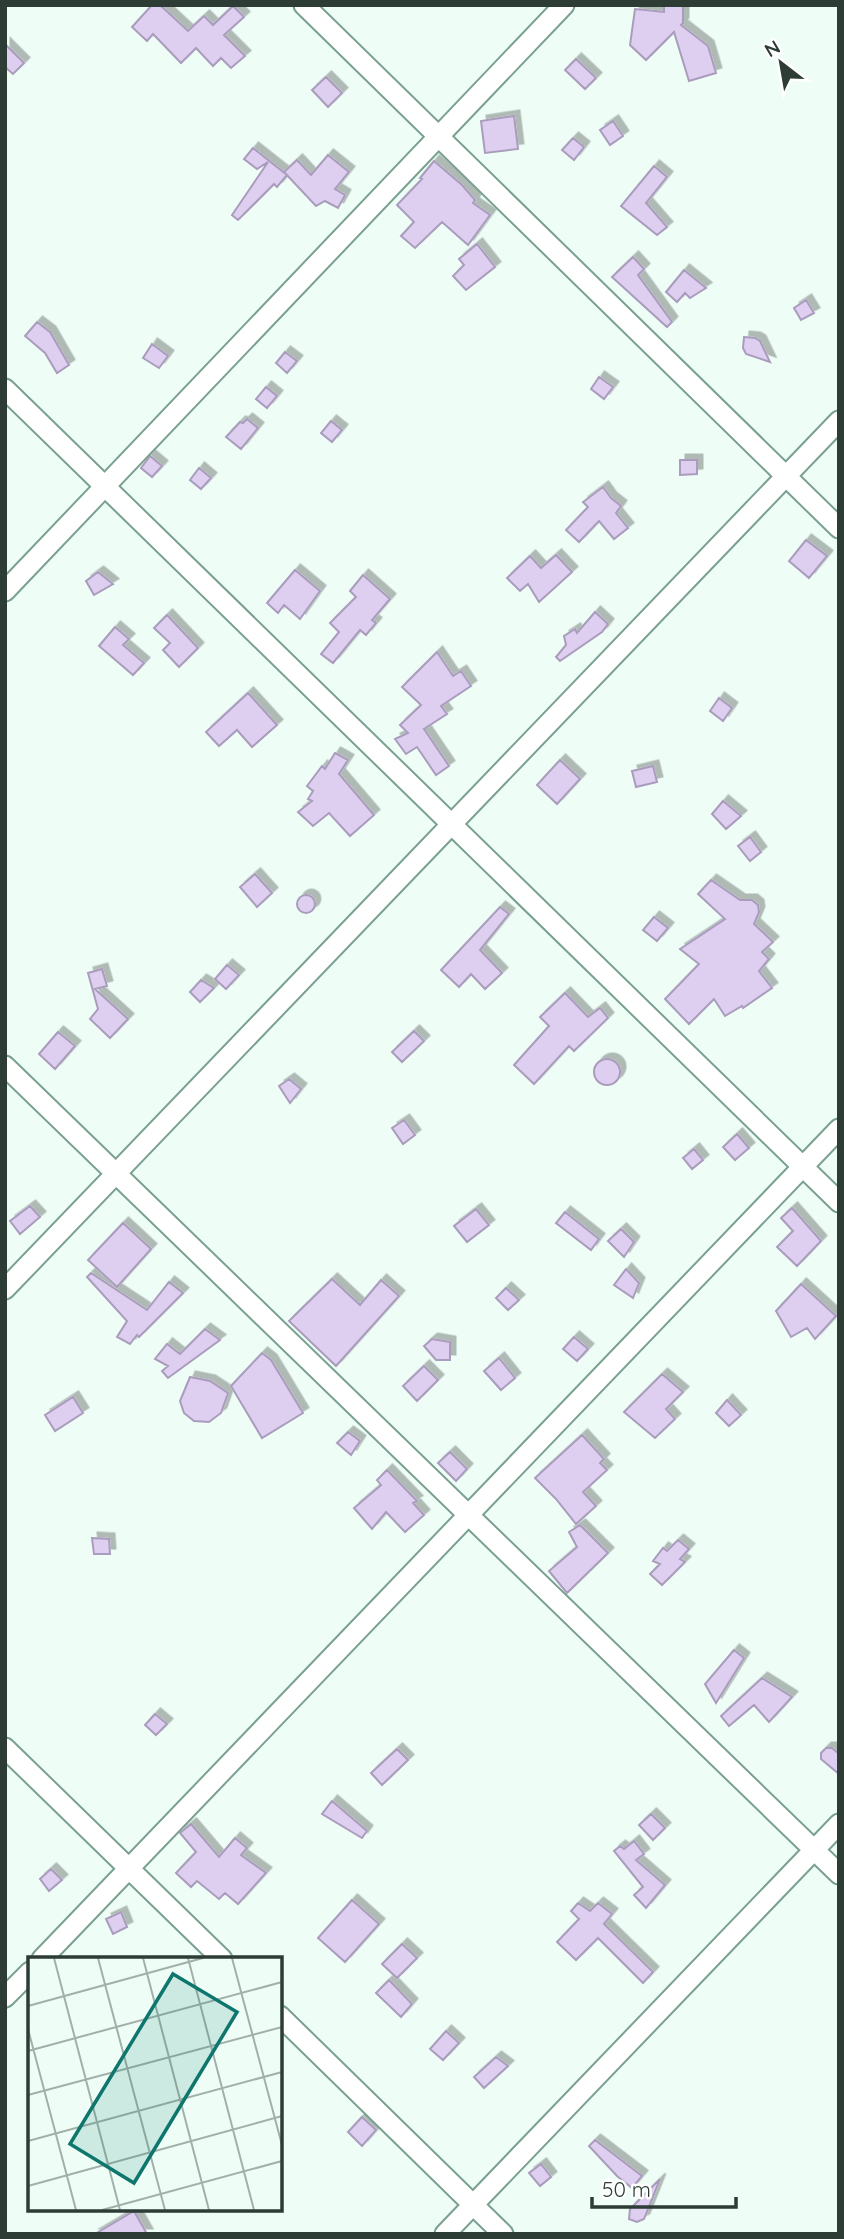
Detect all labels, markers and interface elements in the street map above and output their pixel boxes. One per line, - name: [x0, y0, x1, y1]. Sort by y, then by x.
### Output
- north arrow: [746, 28, 816, 98]
- text: N: [760, 35, 784, 62]
- inset map: [28, 1957, 282, 2211]
- scale bar: [592, 2166, 736, 2210]
- text: 50 m: [602, 2176, 651, 2202]

